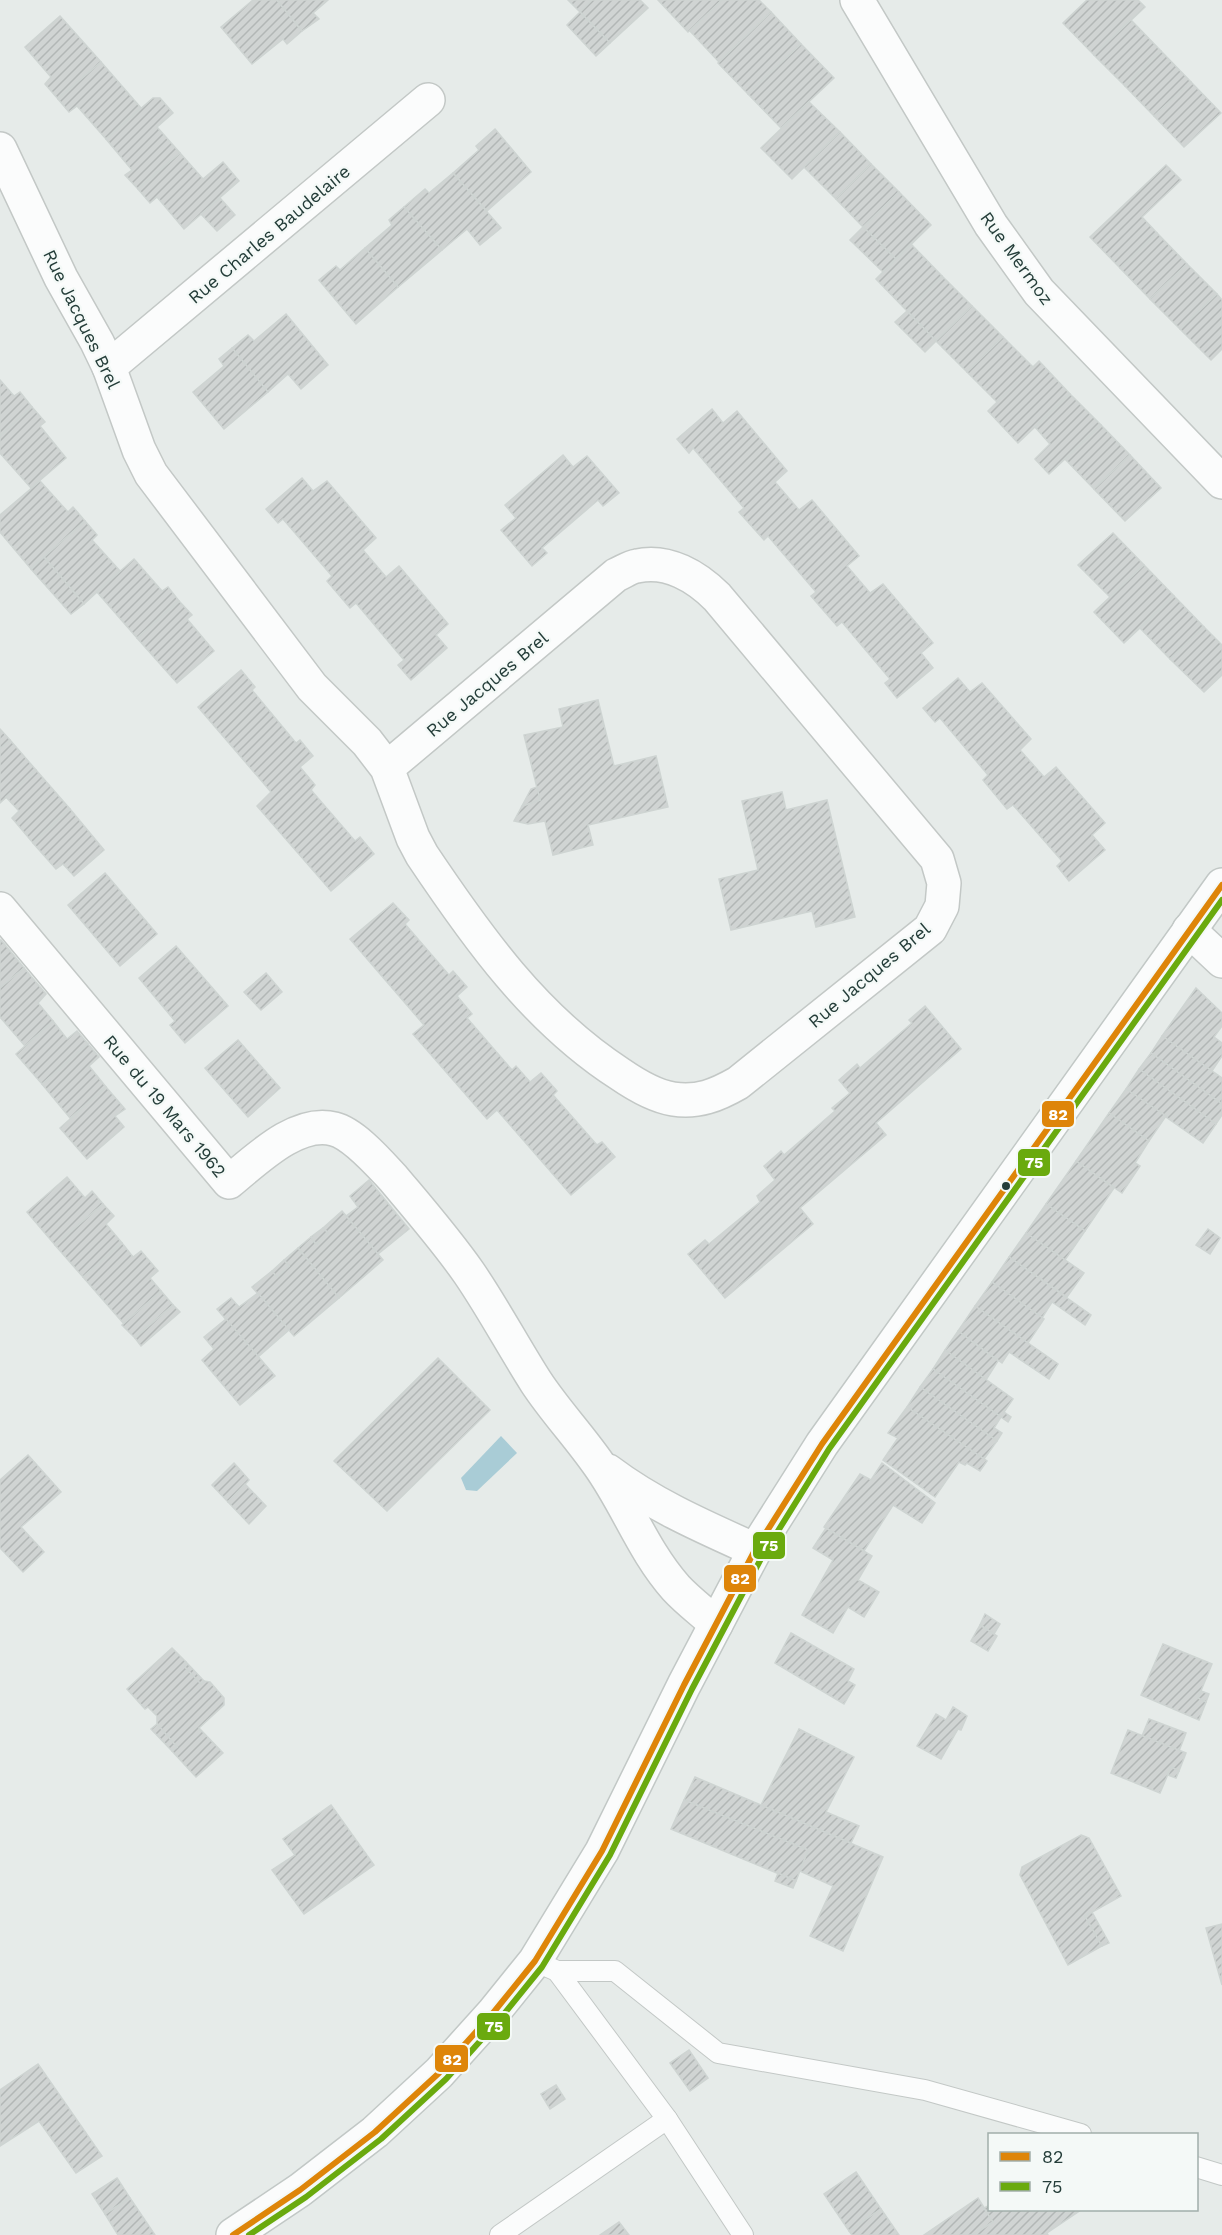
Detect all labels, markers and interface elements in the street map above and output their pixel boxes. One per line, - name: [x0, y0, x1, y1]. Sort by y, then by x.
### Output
- street label: Rue Charles Baudelaire: [184, 160, 354, 308]
- street label: Rue Mermoz: [976, 207, 1058, 309]
- street label: Rue Jacques Brel: [39, 246, 125, 392]
- street label: Rue Jacques Brel: [422, 627, 552, 741]
- street label: Rue Jacques Brel: [804, 918, 934, 1032]
- street label: Rue du 19 Mars 1962: [99, 1031, 231, 1181]
- line badge: 82: [1041, 1100, 1075, 1128]
- text: 82: [1048, 1105, 1068, 1124]
- line badge: 75: [1017, 1148, 1051, 1177]
- text: 75: [1025, 1153, 1043, 1172]
- unlabelled marker: [1000, 1180, 1012, 1192]
- line badge: 75: [752, 1531, 786, 1560]
- text: 75: [760, 1536, 778, 1555]
- line badge: 82: [723, 1564, 757, 1593]
- text: 82: [730, 1569, 750, 1588]
- line badge: 75: [476, 2012, 511, 2041]
- text: 75: [485, 2017, 503, 2036]
- line badge: 82: [434, 2044, 469, 2073]
- text: 82: [442, 2050, 462, 2069]
- legend: [988, 2133, 1198, 2211]
- text: 82: [1042, 2146, 1064, 2167]
- text: 75: [1042, 2176, 1063, 2197]

